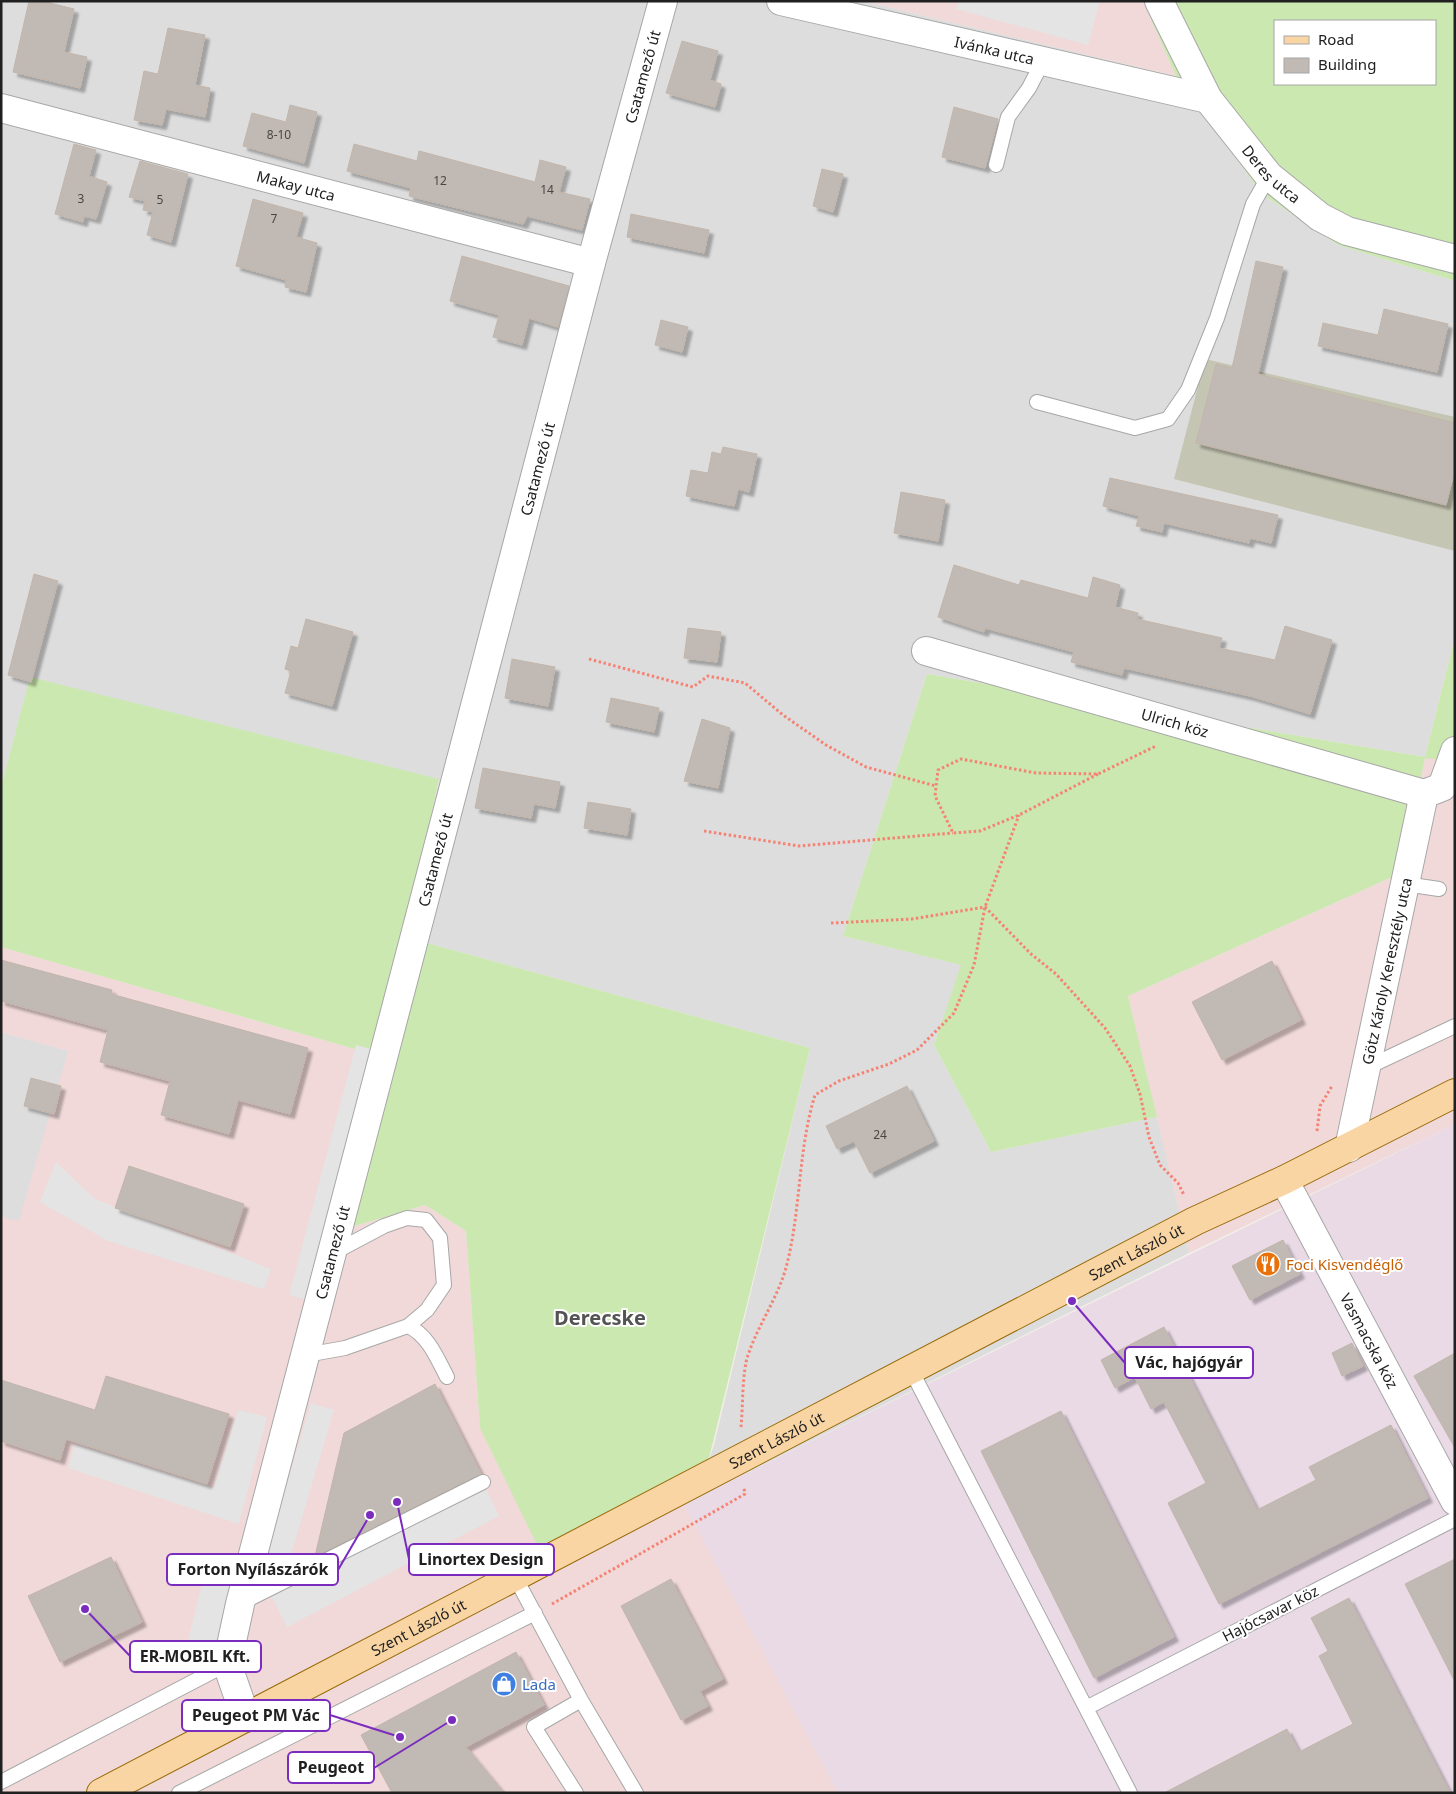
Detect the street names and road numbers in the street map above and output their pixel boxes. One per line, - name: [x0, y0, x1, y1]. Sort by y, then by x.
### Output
- street label: Csatamező út: [620, 27, 665, 126]
- street label: Ivánka utca: [953, 31, 1036, 69]
- street label: Deres utca: [1238, 140, 1305, 207]
- street label: Makay utca: [255, 166, 337, 205]
- street label: Csatamező út: [515, 419, 559, 518]
- street label: Ulrich köz: [1139, 703, 1211, 742]
- street label: Csatamező út: [413, 810, 457, 909]
- street label: Götz Károly Keresztély utca: [1357, 876, 1416, 1066]
- street label: Csatamező út: [310, 1203, 354, 1301]
- street label: Szent László út: [1085, 1218, 1188, 1285]
- street label: Vasmacska köz: [1336, 1289, 1403, 1392]
- street label: Szent László út: [725, 1407, 828, 1473]
- street label: Hajócsavar köz: [1219, 1580, 1321, 1646]
- street label: Szent László út: [367, 1594, 470, 1660]

